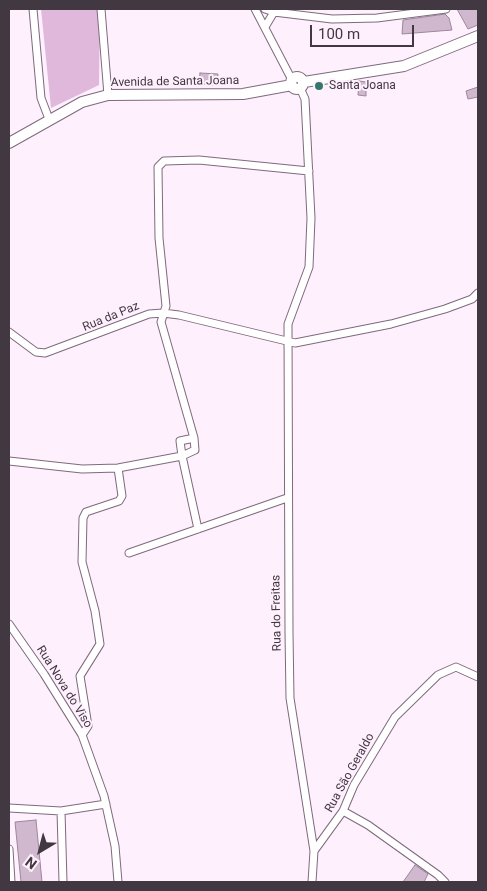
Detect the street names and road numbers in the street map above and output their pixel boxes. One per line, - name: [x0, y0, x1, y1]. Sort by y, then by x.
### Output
- street label: Avenida de Santa Joana: [111, 74, 239, 90]
- street label: Rua da Paz: [81, 299, 141, 335]
- street label: Rua do Freitas: [269, 575, 285, 651]
- street label: Rua Nova do Viso: [33, 643, 95, 731]
- street label: Rua São Geraldo: [322, 731, 378, 815]

